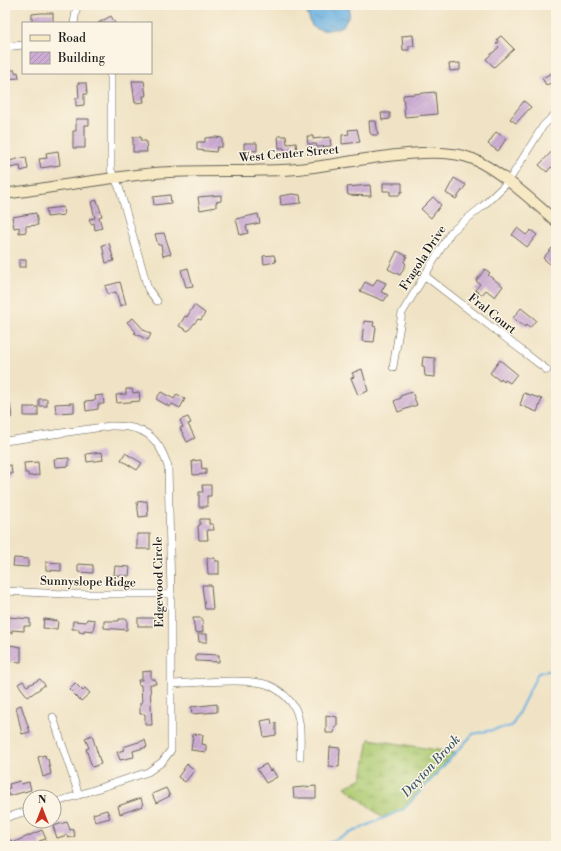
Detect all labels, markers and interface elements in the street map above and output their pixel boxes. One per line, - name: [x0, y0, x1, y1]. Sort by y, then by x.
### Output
- legend: [22, 22, 152, 74]
- text: Road: [58, 31, 86, 46]
- text: Building: [57, 51, 106, 66]
- street label: West Center Street: [237, 142, 340, 166]
- street label: Fragola Drive: [396, 223, 450, 293]
- street label: Fral Court: [465, 291, 519, 338]
- street label: Edgewood Circle: [151, 536, 167, 628]
- street label: Sunnyslope Ridge: [40, 574, 136, 590]
- water label: Dayton Brook: [397, 731, 464, 801]
- north arrow: [22, 789, 62, 829]
- text: N: [38, 793, 47, 807]

